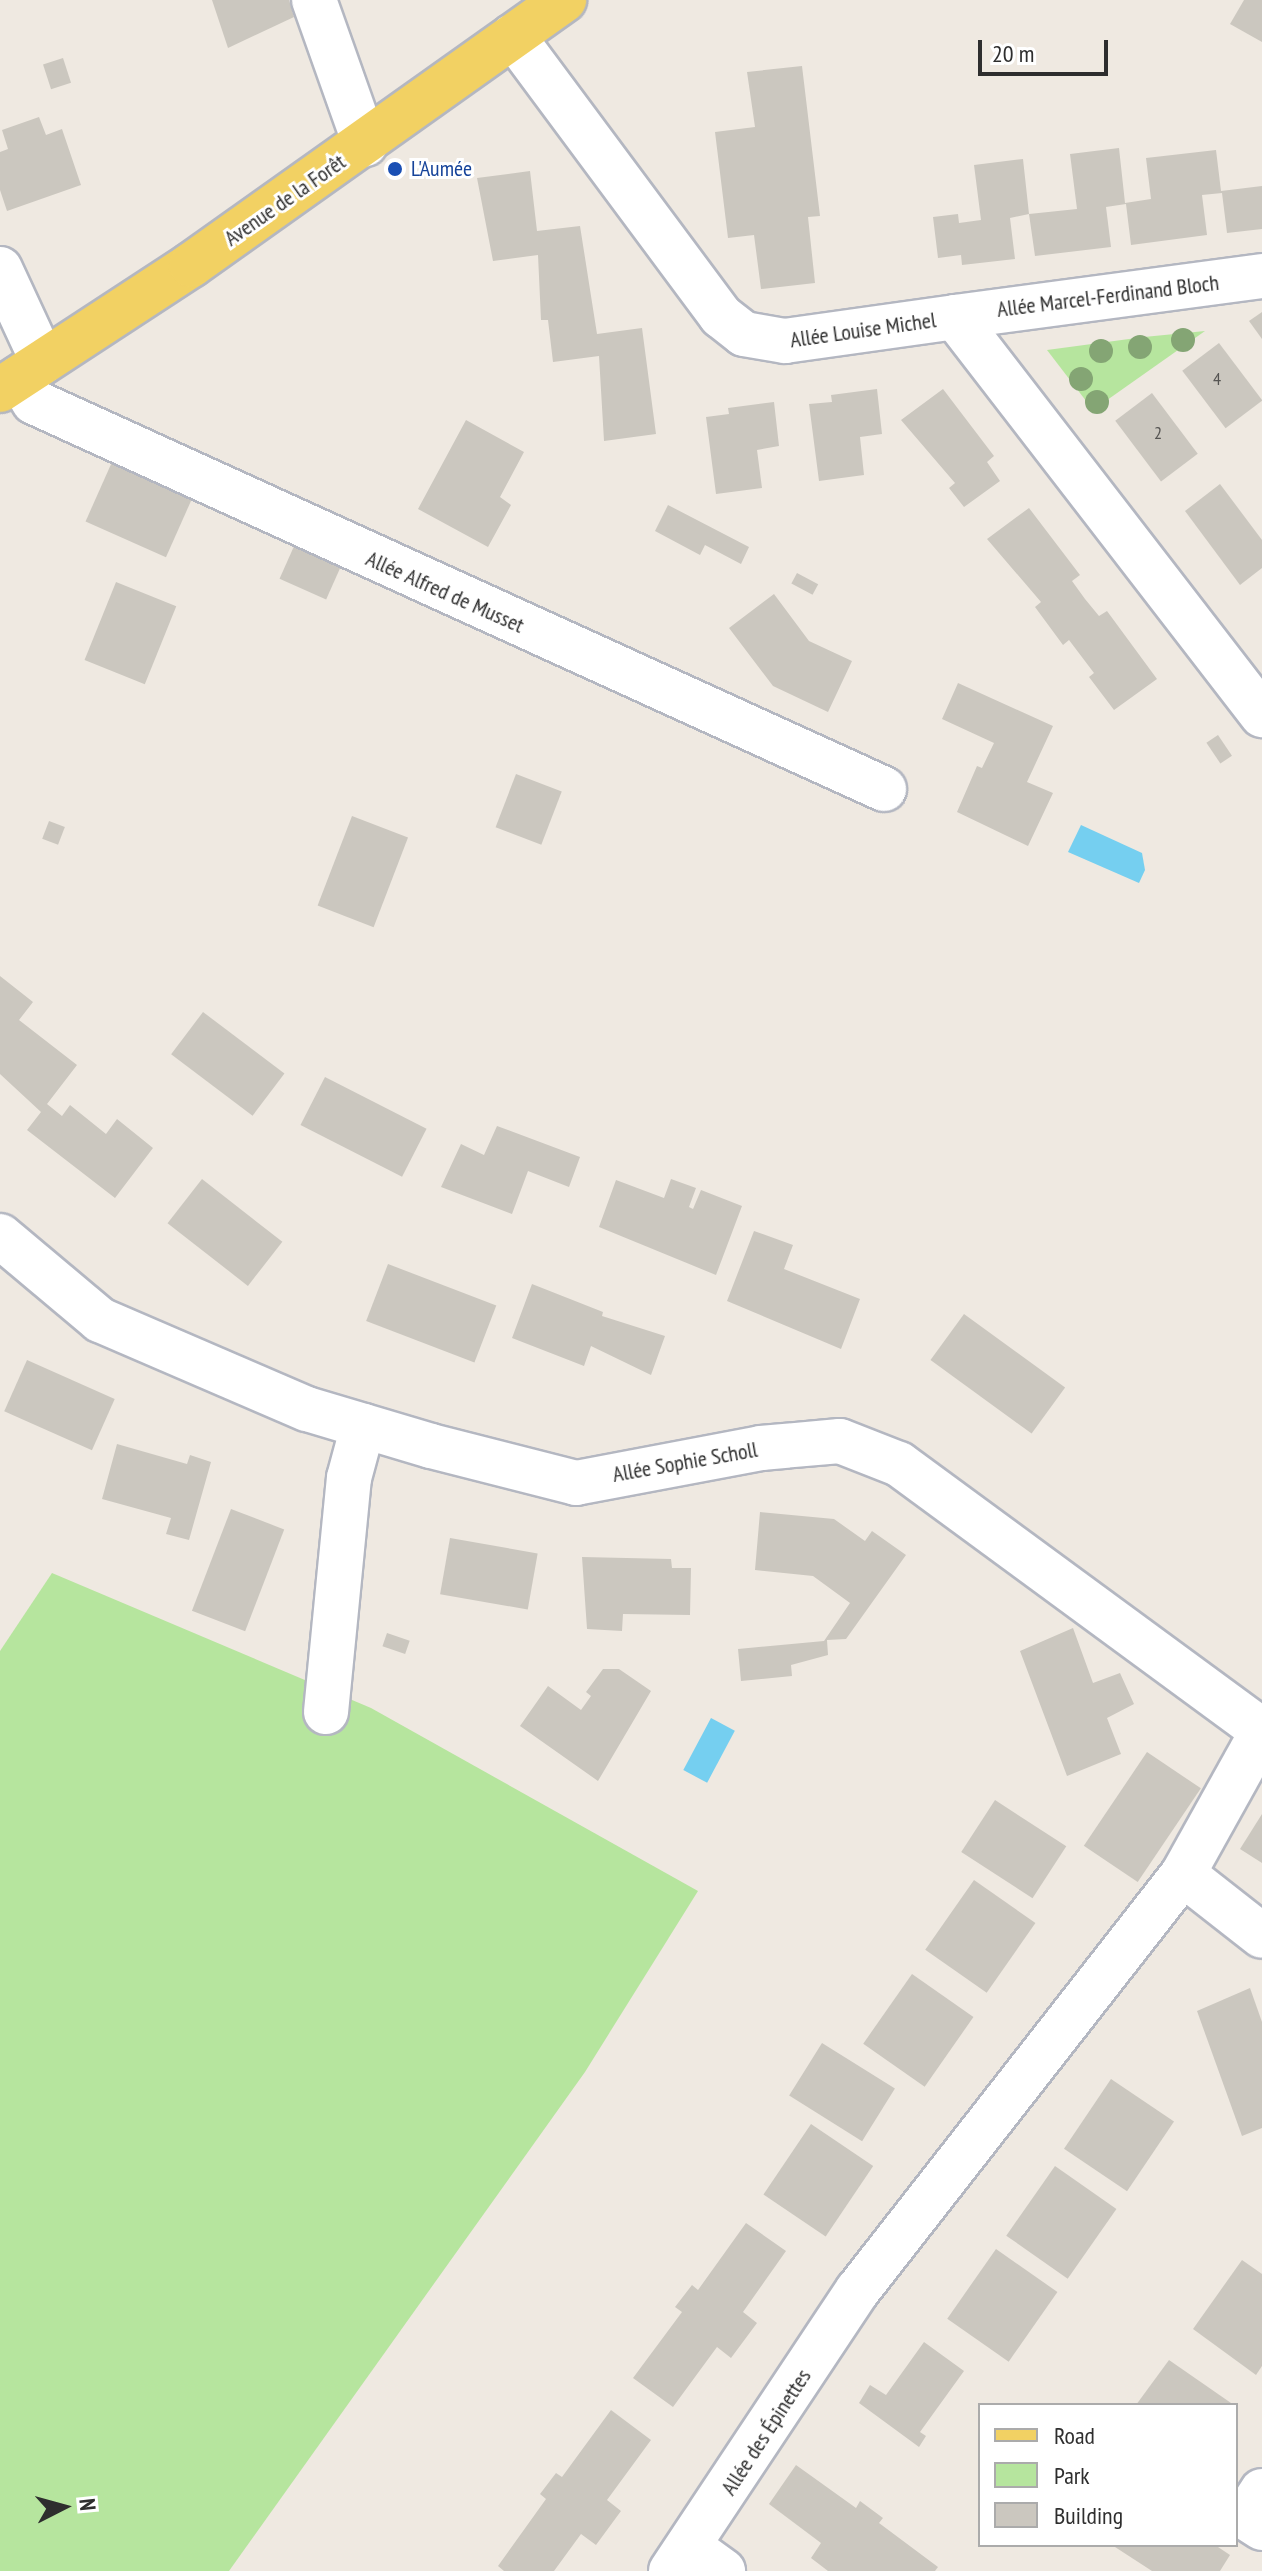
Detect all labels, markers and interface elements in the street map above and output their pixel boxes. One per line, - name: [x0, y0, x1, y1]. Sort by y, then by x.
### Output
- scale bar: [982, 24, 1112, 74]
- text: 20 m: [992, 38, 1034, 69]
- street label: Avenue de la Forêt: [219, 148, 351, 252]
- place label: L'Aumée: [411, 156, 472, 182]
- marker: L'Aumée: [386, 160, 404, 178]
- street label: Allée Marcel-Ferdinand Bloch: [995, 269, 1221, 323]
- street label: Allée Louise Michel: [788, 307, 938, 353]
- house number: 4: [1213, 368, 1221, 390]
- house number: 2: [1154, 422, 1162, 444]
- street label: Allée Alfred de Musset: [362, 545, 528, 639]
- street label: Allée Sophie Scholl: [610, 1436, 760, 1488]
- street label: Allée des Épinettes: [715, 2364, 817, 2500]
- legend: [978, 2403, 1238, 2547]
- text: Road: [1054, 2420, 1095, 2451]
- text: Park: [1054, 2460, 1090, 2491]
- north arrow: [24, 2467, 104, 2547]
- text: N: [73, 2497, 102, 2512]
- text: Building: [1054, 2500, 1123, 2531]

